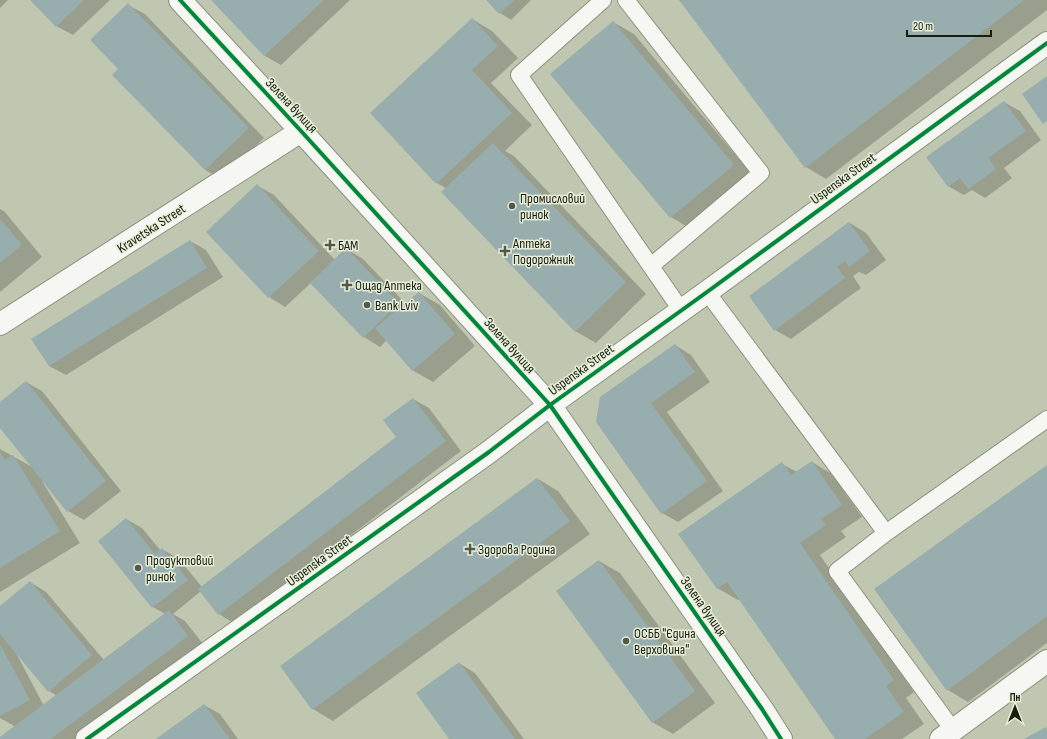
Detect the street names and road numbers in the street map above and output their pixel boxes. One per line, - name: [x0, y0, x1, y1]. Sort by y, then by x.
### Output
- street label: Зелена вулиця: [262, 74, 321, 136]
- street label: Uspenska Street: [807, 149, 879, 208]
- street label: Kravetska Street: [114, 200, 189, 257]
- street label: Зелена вулиця: [480, 314, 539, 377]
- street label: Uspenska Street: [545, 340, 617, 399]
- street label: Uspenska Street: [283, 531, 355, 590]
- street label: Зелена вулиця: [677, 573, 730, 639]

